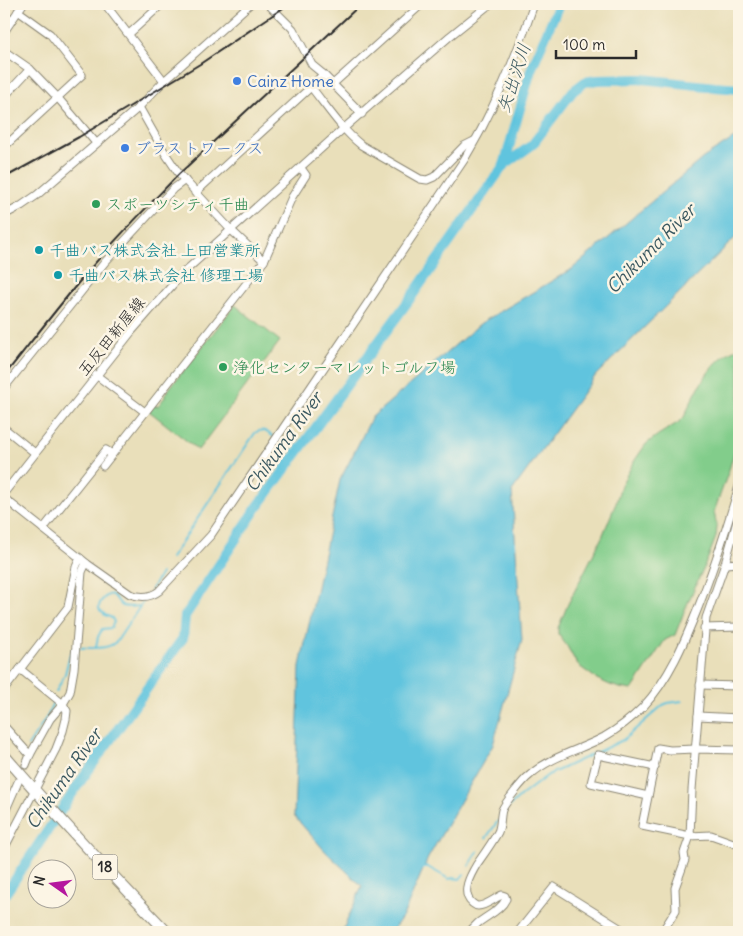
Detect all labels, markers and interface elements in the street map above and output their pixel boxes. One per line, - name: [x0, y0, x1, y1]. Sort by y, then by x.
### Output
- scale bar: [556, 28, 636, 60]
- text: 100 m: [563, 35, 605, 54]
- water label: 矢出沢川: [491, 40, 536, 116]
- place label: Cainz Home: [247, 71, 334, 91]
- marker: Cainz Home: [231, 75, 243, 87]
- place label: ブラストワークス: [135, 138, 263, 158]
- marker: ブラストワークス: [119, 142, 131, 154]
- place label: スポーツシティ千曲: [106, 194, 250, 214]
- water label: Chikuma River: [601, 197, 702, 298]
- marker: スポーツシティ千曲: [90, 198, 102, 210]
- place label: 千曲バス株式会社 上田営業所: [49, 240, 261, 260]
- marker: 千曲バス株式会社 上田営業所: [33, 244, 45, 256]
- place label: 千曲バス株式会社 修理工場: [68, 265, 264, 285]
- marker: 千曲バス株式会社 修理工場: [52, 269, 64, 281]
- street label: 五反田新屋線: [73, 292, 149, 380]
- place label: 浄化センターマレットゴルフ場: [233, 357, 456, 377]
- marker: 浄化センターマレットゴルフ場: [217, 361, 229, 373]
- water label: Chikuma River: [240, 385, 329, 496]
- water label: Chikuma River: [20, 722, 108, 833]
- road number: 18: [92, 854, 118, 880]
- north arrow: [28, 858, 78, 908]
- text: N: [29, 874, 49, 888]

